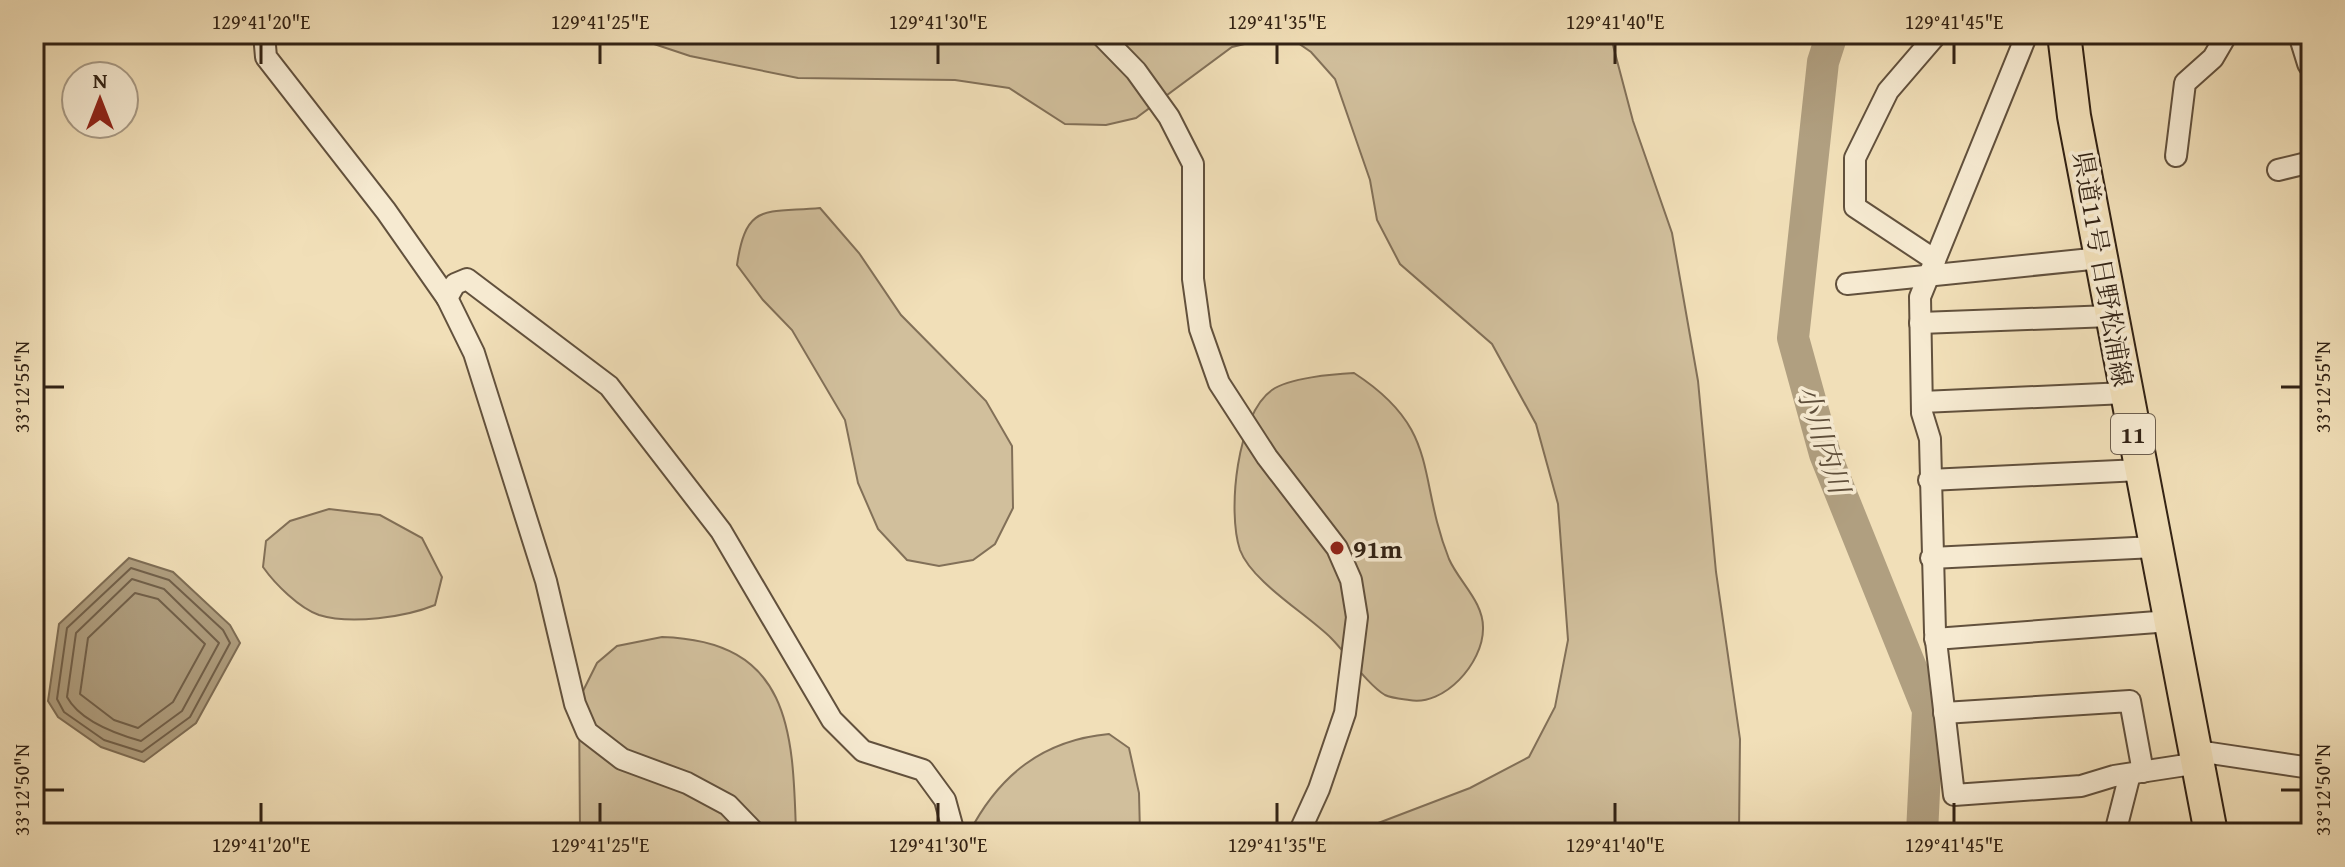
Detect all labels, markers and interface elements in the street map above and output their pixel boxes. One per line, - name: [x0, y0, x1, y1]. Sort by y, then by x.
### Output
- text: 129°41'20"E: [212, 7, 310, 36]
- text: 129°41'25"E: [551, 7, 649, 36]
- text: 129°41'30"E: [889, 7, 987, 36]
- text: 129°41'35"E: [1228, 7, 1326, 36]
- text: 129°41'40"E: [1566, 7, 1664, 36]
- text: 129°41'45"E: [1905, 7, 2003, 36]
- north arrow: [60, 60, 140, 140]
- text: N: [93, 64, 108, 96]
- street label: 県道11号 日野松浦線: [2063, 148, 2143, 390]
- text: 33°12'55"N: [7, 341, 36, 433]
- text: 33°12'55"N: [2308, 341, 2337, 433]
- water label: 小川内川: [1787, 379, 1862, 501]
- road number: 11: [2111, 414, 2155, 454]
- place label: 91m: [1353, 529, 1403, 568]
- marker: 91m: [1328, 539, 1346, 557]
- text: 33°12'50"N: [7, 744, 36, 836]
- text: 33°12'50"N: [2308, 744, 2337, 836]
- text: 129°41'20"E: [212, 830, 310, 859]
- text: 129°41'25"E: [551, 830, 649, 859]
- text: 129°41'30"E: [889, 830, 987, 859]
- text: 129°41'35"E: [1228, 830, 1326, 859]
- text: 129°41'40"E: [1566, 830, 1664, 859]
- text: 129°41'45"E: [1905, 830, 2003, 859]

